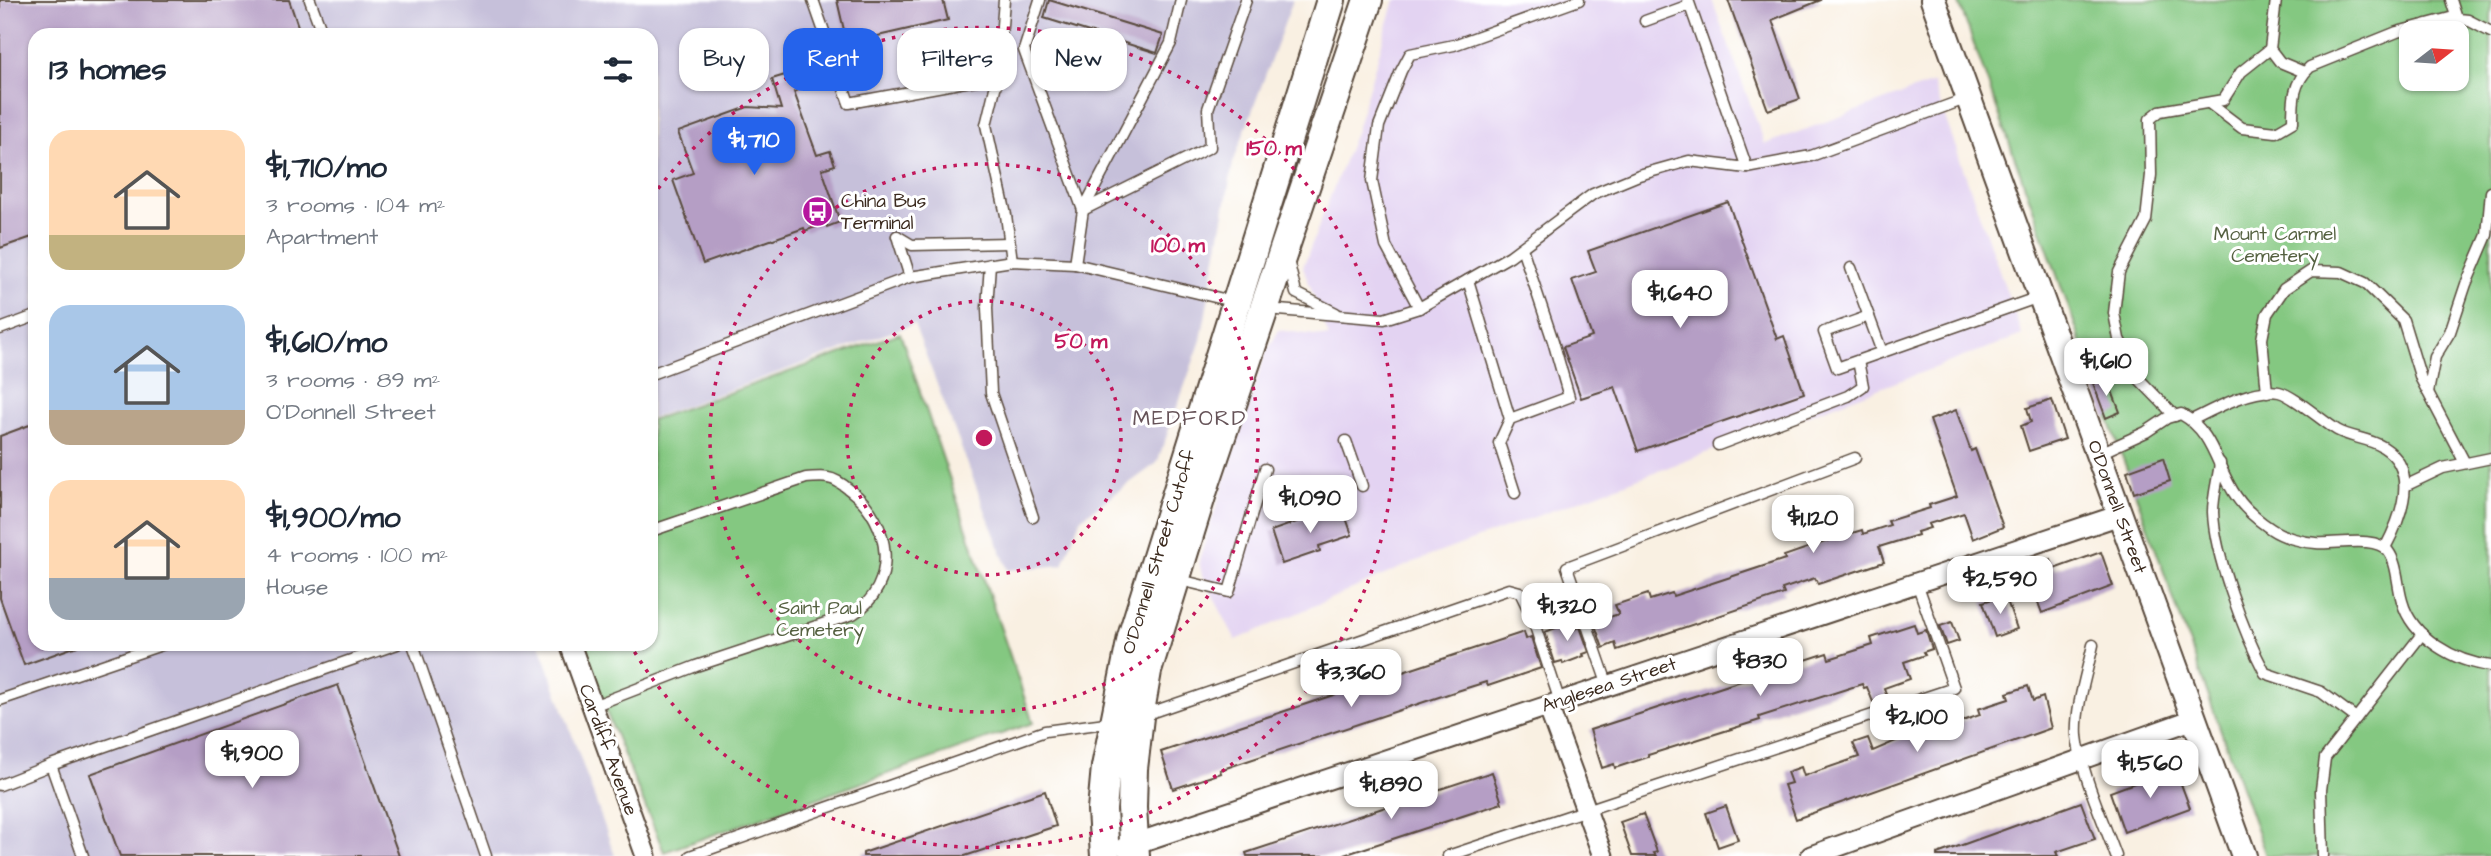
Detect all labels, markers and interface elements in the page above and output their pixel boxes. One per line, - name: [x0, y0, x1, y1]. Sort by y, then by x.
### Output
- north arrow: [2399, 21, 2469, 91]
- map controls: [2399, 21, 2469, 91]
- chip: Buy: [679, 28, 769, 91]
- chip: Rent: [783, 28, 883, 91]
- chip: Filters: [897, 28, 1017, 91]
- chip: New: [1031, 28, 1127, 91]
- text: 13 homes: [49, 49, 166, 91]
- icon: filters: [599, 51, 637, 89]
- pin: $1,710: [697, 118, 811, 177]
- text: $1,710: [728, 124, 780, 156]
- text: 150 m: [1246, 134, 1302, 163]
- text: $1,710/mo: [266, 147, 387, 189]
- icon: home: [105, 158, 189, 242]
- place label: China Bus Terminal: [841, 188, 926, 237]
- text: 3 rooms · 104 m²: [266, 189, 445, 221]
- bus stop icon: China Bus Terminal: [801, 195, 835, 229]
- text: Apartment: [266, 221, 378, 253]
- park label: Mount Carmel Cemetery: [2214, 221, 2336, 271]
- text: 100 m: [1151, 231, 1206, 260]
- pin: $1,640: [1623, 270, 1737, 330]
- text: $1,640: [1648, 277, 1712, 309]
- text: $1,610/mo: [266, 322, 387, 364]
- text: 50 m: [1055, 327, 1108, 356]
- icon: home: [105, 333, 189, 417]
- pin: $1,610: [2049, 338, 2163, 398]
- text: $1,610: [2080, 345, 2132, 377]
- text: 3 rooms · 89 m²: [266, 364, 440, 396]
- text: O'Donnell Street: [266, 396, 436, 428]
- district label: MEDFORD: [1133, 404, 1247, 433]
- centre of rings: [972, 426, 996, 450]
- street label: O'Donnell Street: [2080, 436, 2154, 578]
- street label: O'Donnell Street Cutoff: [1115, 446, 1203, 657]
- pin: $1,090: [1253, 476, 1367, 535]
- text: $1,090: [1279, 482, 1341, 514]
- pin: $1,120: [1756, 496, 1870, 555]
- text: $1,900/mo: [266, 497, 401, 539]
- text: $1,120: [1788, 502, 1838, 534]
- icon: home: [105, 508, 189, 592]
- text: 4 rooms · 100 m²: [266, 539, 448, 571]
- pin: $2,590: [1943, 556, 2057, 616]
- text: $2,590: [1963, 563, 2037, 595]
- text: House: [266, 571, 329, 603]
- pin: $1,320: [1510, 584, 1624, 643]
- text: $1,320: [1537, 590, 1597, 622]
- park label: Saint Paul Cemetery: [776, 595, 864, 645]
- pin: $830: [1719, 638, 1801, 698]
- text: $830: [1733, 645, 1787, 677]
- pin: $3,360: [1294, 650, 1408, 709]
- street label: Anglesea Street: [1538, 650, 1681, 720]
- text: $3,360: [1316, 656, 1386, 688]
- street label: Cardiff Avenue: [572, 680, 644, 820]
- pin: $2,100: [1860, 694, 1974, 754]
- text: $2,100: [1886, 701, 1948, 733]
- pin: $1,900: [195, 730, 309, 790]
- text: $1,900: [221, 737, 283, 769]
- pin: $1,560: [2093, 740, 2207, 800]
- text: $1,560: [2117, 747, 2183, 779]
- pin: $1,890: [1334, 762, 1448, 821]
- text: $1,890: [1360, 768, 1422, 800]

